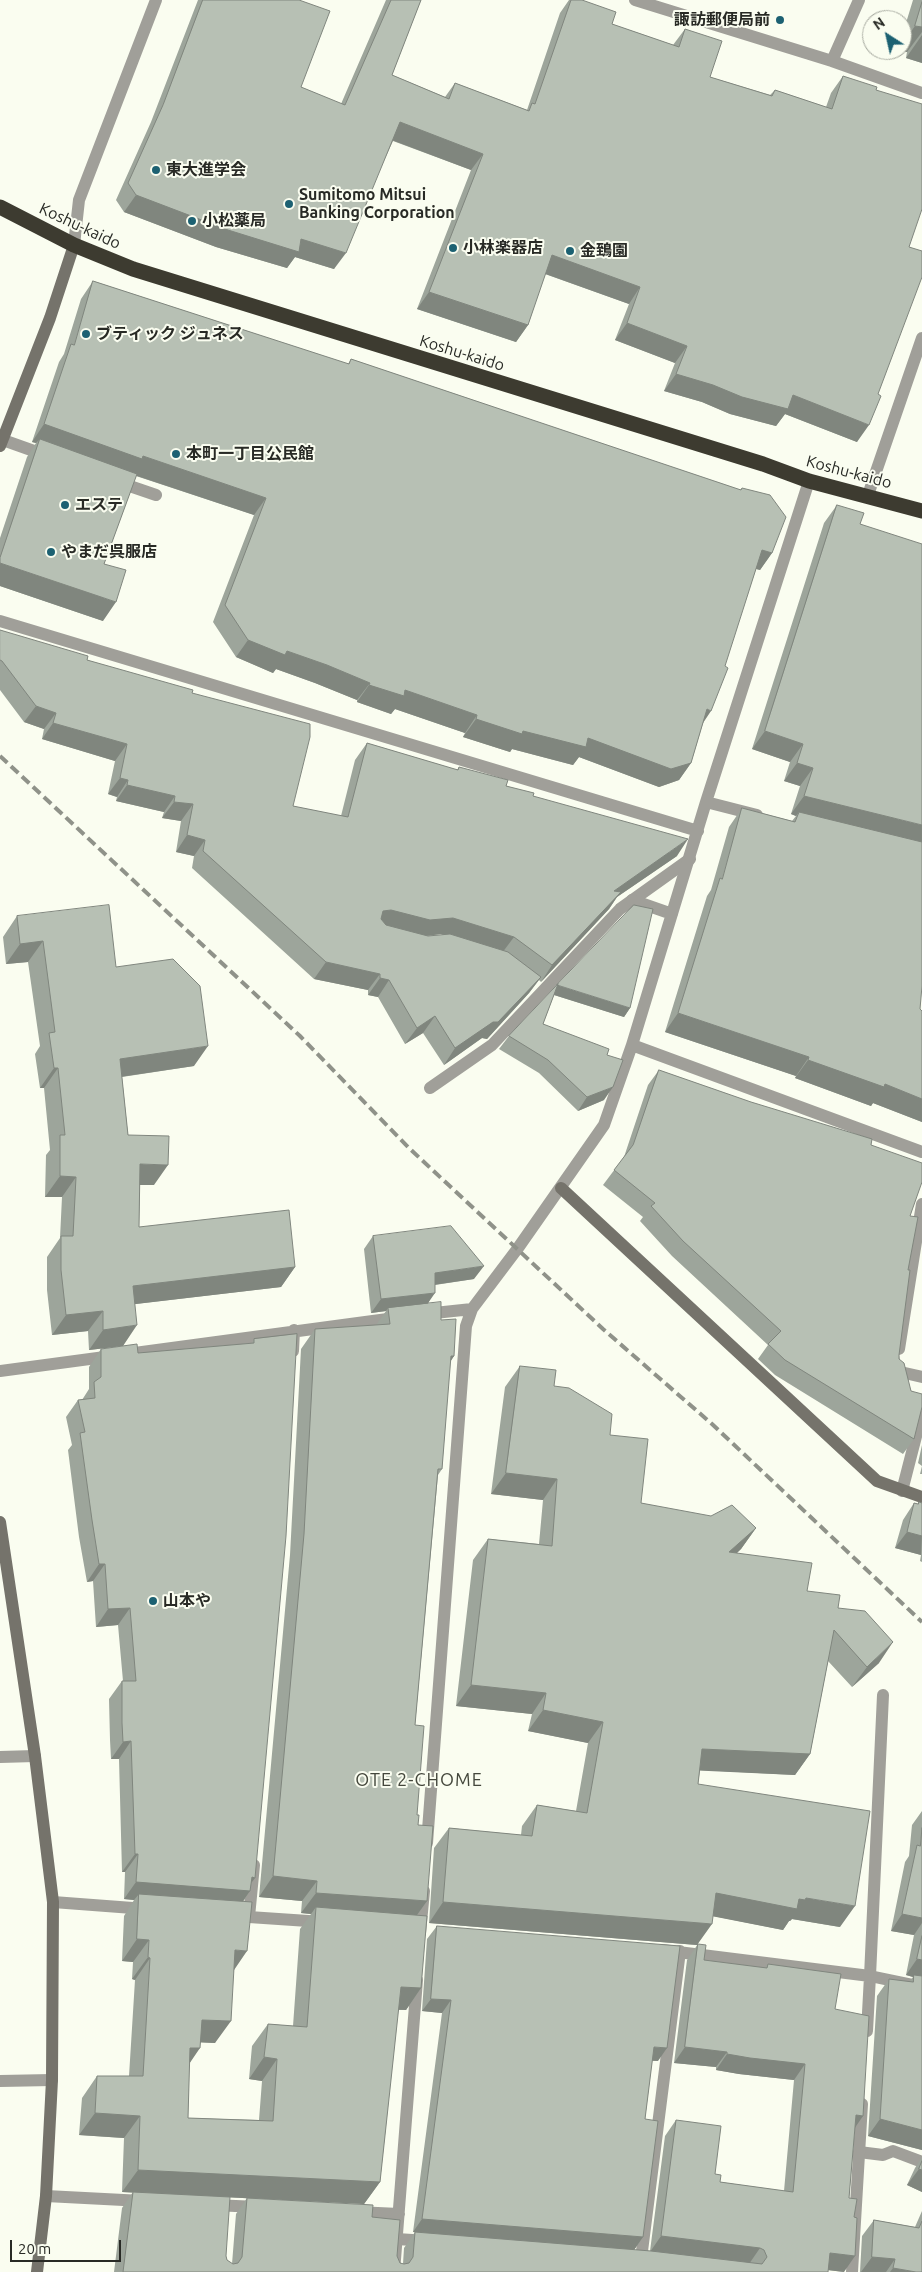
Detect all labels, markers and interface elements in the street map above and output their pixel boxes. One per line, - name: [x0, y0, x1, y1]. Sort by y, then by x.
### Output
- place label: 諏訪郵便局前: [674, 10, 770, 30]
- north arrow: [862, 10, 912, 60]
- marker: 諏訪郵便局前: [774, 14, 786, 26]
- text: N: [870, 14, 888, 33]
- place label: 東大進学会: [166, 160, 246, 180]
- marker: 東大進学会: [150, 164, 162, 176]
- place label: Sumitomo Mitsui Banking Corporation: [299, 185, 455, 223]
- marker: Sumitomo Mitsui Banking Corporation: [283, 198, 295, 210]
- street label: Koshu-kaido: [36, 199, 124, 253]
- place label: 小松薬局: [202, 211, 266, 231]
- marker: 小松薬局: [186, 215, 198, 227]
- place label: 小林楽器店: [463, 238, 543, 258]
- place label: 金鵄園: [580, 241, 628, 261]
- marker: 小林楽器店: [447, 242, 459, 254]
- marker: 金鵄園: [564, 245, 576, 257]
- place label: ブティック ジュネス: [96, 324, 244, 344]
- marker: ブティック ジュネス: [80, 328, 92, 340]
- street label: Koshu-kaido: [417, 331, 507, 375]
- place label: 本町一丁目公民館: [186, 444, 314, 464]
- marker: 本町一丁目公民館: [170, 448, 182, 460]
- street label: Koshu-kaido: [804, 451, 894, 493]
- place label: エステ: [75, 495, 123, 515]
- marker: エステ: [59, 499, 71, 511]
- place label: やまだ呉服店: [61, 542, 157, 562]
- marker: やまだ呉服店: [45, 546, 57, 558]
- place label: 山本や: [163, 1591, 211, 1611]
- marker: 山本や: [147, 1595, 159, 1607]
- district label: OTE 2-CHOME: [354, 1769, 484, 1791]
- scale bar: [12, 2230, 124, 2262]
- text: 20 m: [18, 2240, 51, 2257]

